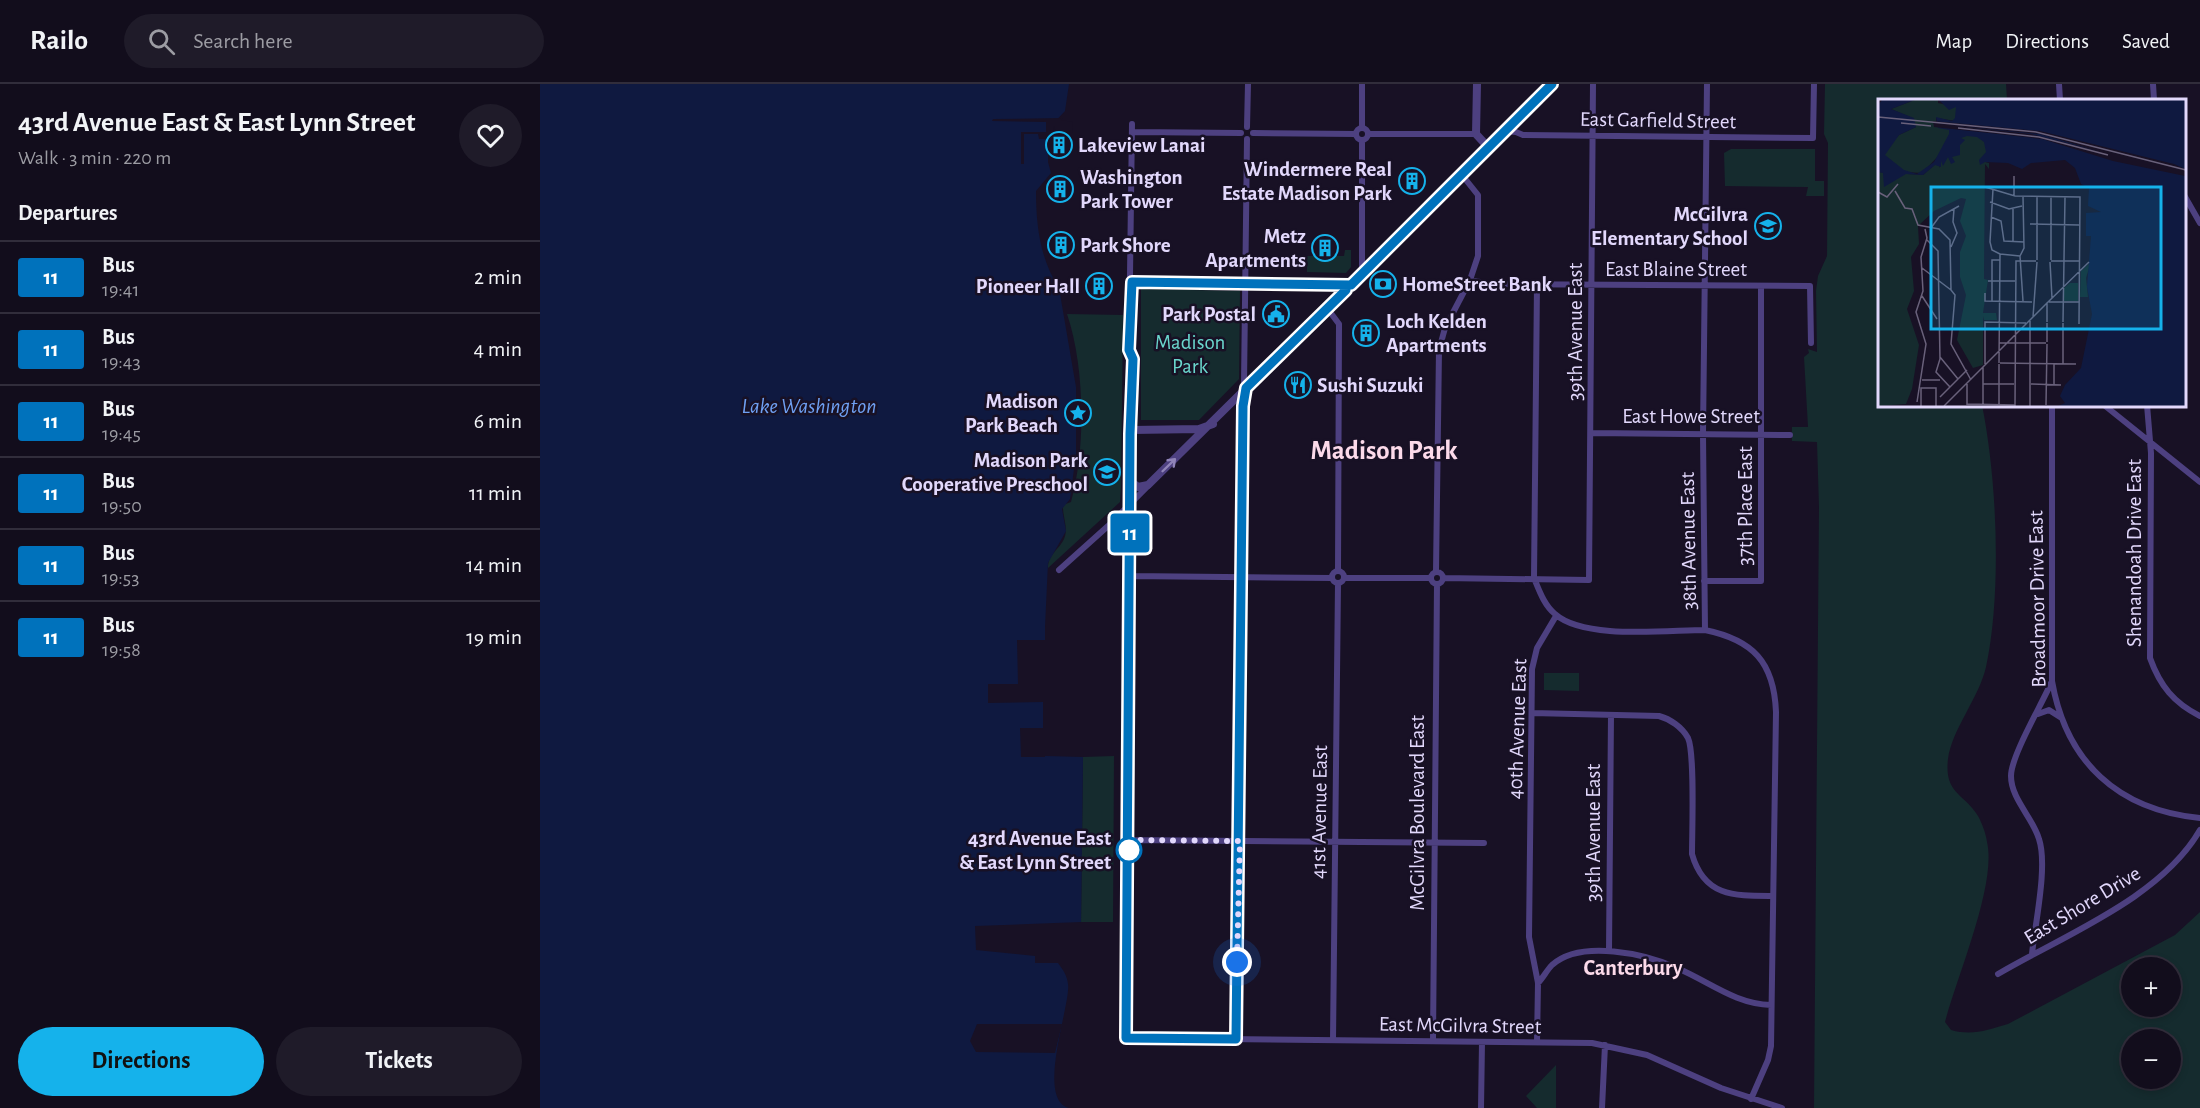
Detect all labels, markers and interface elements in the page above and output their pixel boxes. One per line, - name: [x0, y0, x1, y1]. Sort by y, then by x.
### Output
- search box: [124, 14, 544, 68]
- icon: search: [145, 25, 178, 58]
- text: Railo: [30, 27, 88, 55]
- text: Search here: [193, 30, 293, 52]
- text: Map: [1936, 31, 1972, 52]
- text: Directions: [2005, 31, 2089, 52]
- text: Saved: [2122, 31, 2170, 52]
- inset map: [1878, 99, 2185, 406]
- button: heart: [459, 104, 522, 167]
- text: 43rd Avenue East & East Lynn Street: [18, 109, 415, 137]
- street label: East Garfield Street: [1580, 109, 1737, 132]
- building icon: Lakeview Lanai: [1044, 130, 1074, 160]
- place label: Lakeview Lanai: [1078, 135, 1206, 156]
- text: Walk · 3 min · 220 m: [18, 148, 171, 168]
- place label: Windermere Real Estate Madison Park: [1222, 159, 1393, 204]
- building icon: Windermere Real Estate Madison Park: [1397, 166, 1427, 196]
- place label: Washington Park Tower: [1080, 167, 1183, 212]
- building icon: Washington Park Tower: [1045, 174, 1075, 204]
- text: Departures: [18, 202, 118, 224]
- place label: McGilvra Elementary School: [1591, 204, 1748, 249]
- school or university icon: McGilvra Elementary School: [1753, 211, 1783, 241]
- place label: Metz Apartments: [1205, 226, 1306, 271]
- building icon: Park Shore: [1046, 230, 1076, 260]
- building icon: Metz Apartments: [1310, 233, 1340, 263]
- place label: Park Shore: [1080, 235, 1171, 256]
- text: Bus: [102, 254, 135, 276]
- street label: East Blaine Street: [1605, 259, 1747, 280]
- street label: 39th Avenue East: [1565, 263, 1586, 401]
- text: 2 min: [474, 266, 522, 288]
- text: 11: [43, 267, 59, 288]
- bank icon: HomeStreet Bank: [1368, 269, 1398, 299]
- building icon: Pioneer Hall: [1084, 271, 1114, 301]
- place label: HomeStreet Bank: [1402, 274, 1553, 295]
- place label: Pioneer Hall: [976, 276, 1080, 297]
- text: 19:41: [102, 280, 139, 300]
- public building icon: Park Postal: [1261, 299, 1291, 329]
- place label: Park Postal: [1162, 304, 1256, 325]
- place label: Loch Kelden Apartments: [1386, 311, 1487, 356]
- building icon: Loch Kelden Apartments: [1351, 318, 1381, 348]
- text: Bus: [102, 326, 135, 348]
- park label: Madison Park: [1155, 332, 1225, 377]
- text: 4 min: [474, 338, 522, 360]
- text: 11: [43, 339, 59, 360]
- text: 19:43: [102, 352, 141, 372]
- restaurant icon: Sushi Suzuki: [1283, 370, 1313, 400]
- place label: Sushi Suzuki: [1317, 375, 1424, 396]
- place label: Madison Park Beach: [965, 391, 1058, 436]
- water label: Lake Washington: [741, 395, 877, 417]
- text: Bus: [102, 398, 135, 420]
- place icon: Madison Park Beach: [1063, 398, 1093, 428]
- street label: East Howe Street: [1622, 406, 1760, 427]
- text: 6 min: [474, 410, 522, 432]
- text: 11: [43, 411, 59, 432]
- text: 19:45: [102, 424, 141, 444]
- district label: Madison Park: [1310, 437, 1458, 464]
- street label: 37th Place East: [1735, 446, 1756, 566]
- place label: Madison Park Cooperative Preschool: [902, 450, 1089, 495]
- school or university icon: Madison Park Cooperative Preschool: [1092, 457, 1122, 487]
- one-way arrow: [1161, 458, 1176, 473]
- street label: Shenandoah Drive East: [2124, 459, 2145, 647]
- text: Bus: [102, 470, 135, 492]
- street label: 38th Avenue East: [1677, 471, 1700, 610]
- text: 11 min: [469, 482, 522, 504]
- text: 11: [43, 483, 59, 504]
- text: 19:50: [102, 496, 142, 516]
- street label: Broadmoor Drive East: [2025, 510, 2050, 688]
- line badge: 11: [1103, 514, 1157, 552]
- text: 11: [1122, 523, 1138, 544]
- text: Bus: [102, 542, 135, 564]
- text: 14 min: [466, 554, 522, 576]
- text: 11: [43, 555, 59, 576]
- text: 19:53: [102, 568, 139, 588]
- text: Bus: [102, 614, 135, 636]
- text: 19 min: [466, 626, 522, 648]
- text: 11: [43, 627, 59, 648]
- text: 19:58: [102, 640, 141, 660]
- street label: 40th Avenue East: [1505, 658, 1530, 800]
- street label: McGilvra Boulevard East: [1407, 715, 1428, 911]
- street label: 41st Avenue East: [1308, 745, 1331, 879]
- street label: 39th Avenue East: [1583, 764, 1604, 902]
- place label: 43rd Avenue East & East Lynn Street: [959, 828, 1111, 873]
- marker: 43rd Avenue East & East Lynn Street: [1116, 837, 1142, 863]
- street label: East Shore Drive: [2020, 863, 2144, 948]
- your location: [1222, 947, 1252, 977]
- district label: Canterbury: [1583, 957, 1683, 980]
- map controls: [2121, 957, 2181, 1089]
- button: +: [2121, 957, 2181, 1017]
- street label: East McGilvra Street: [1379, 1014, 1542, 1037]
- button: Directions: [18, 1027, 264, 1096]
- button: Tickets: [276, 1027, 522, 1096]
- button: −: [2121, 1029, 2181, 1089]

